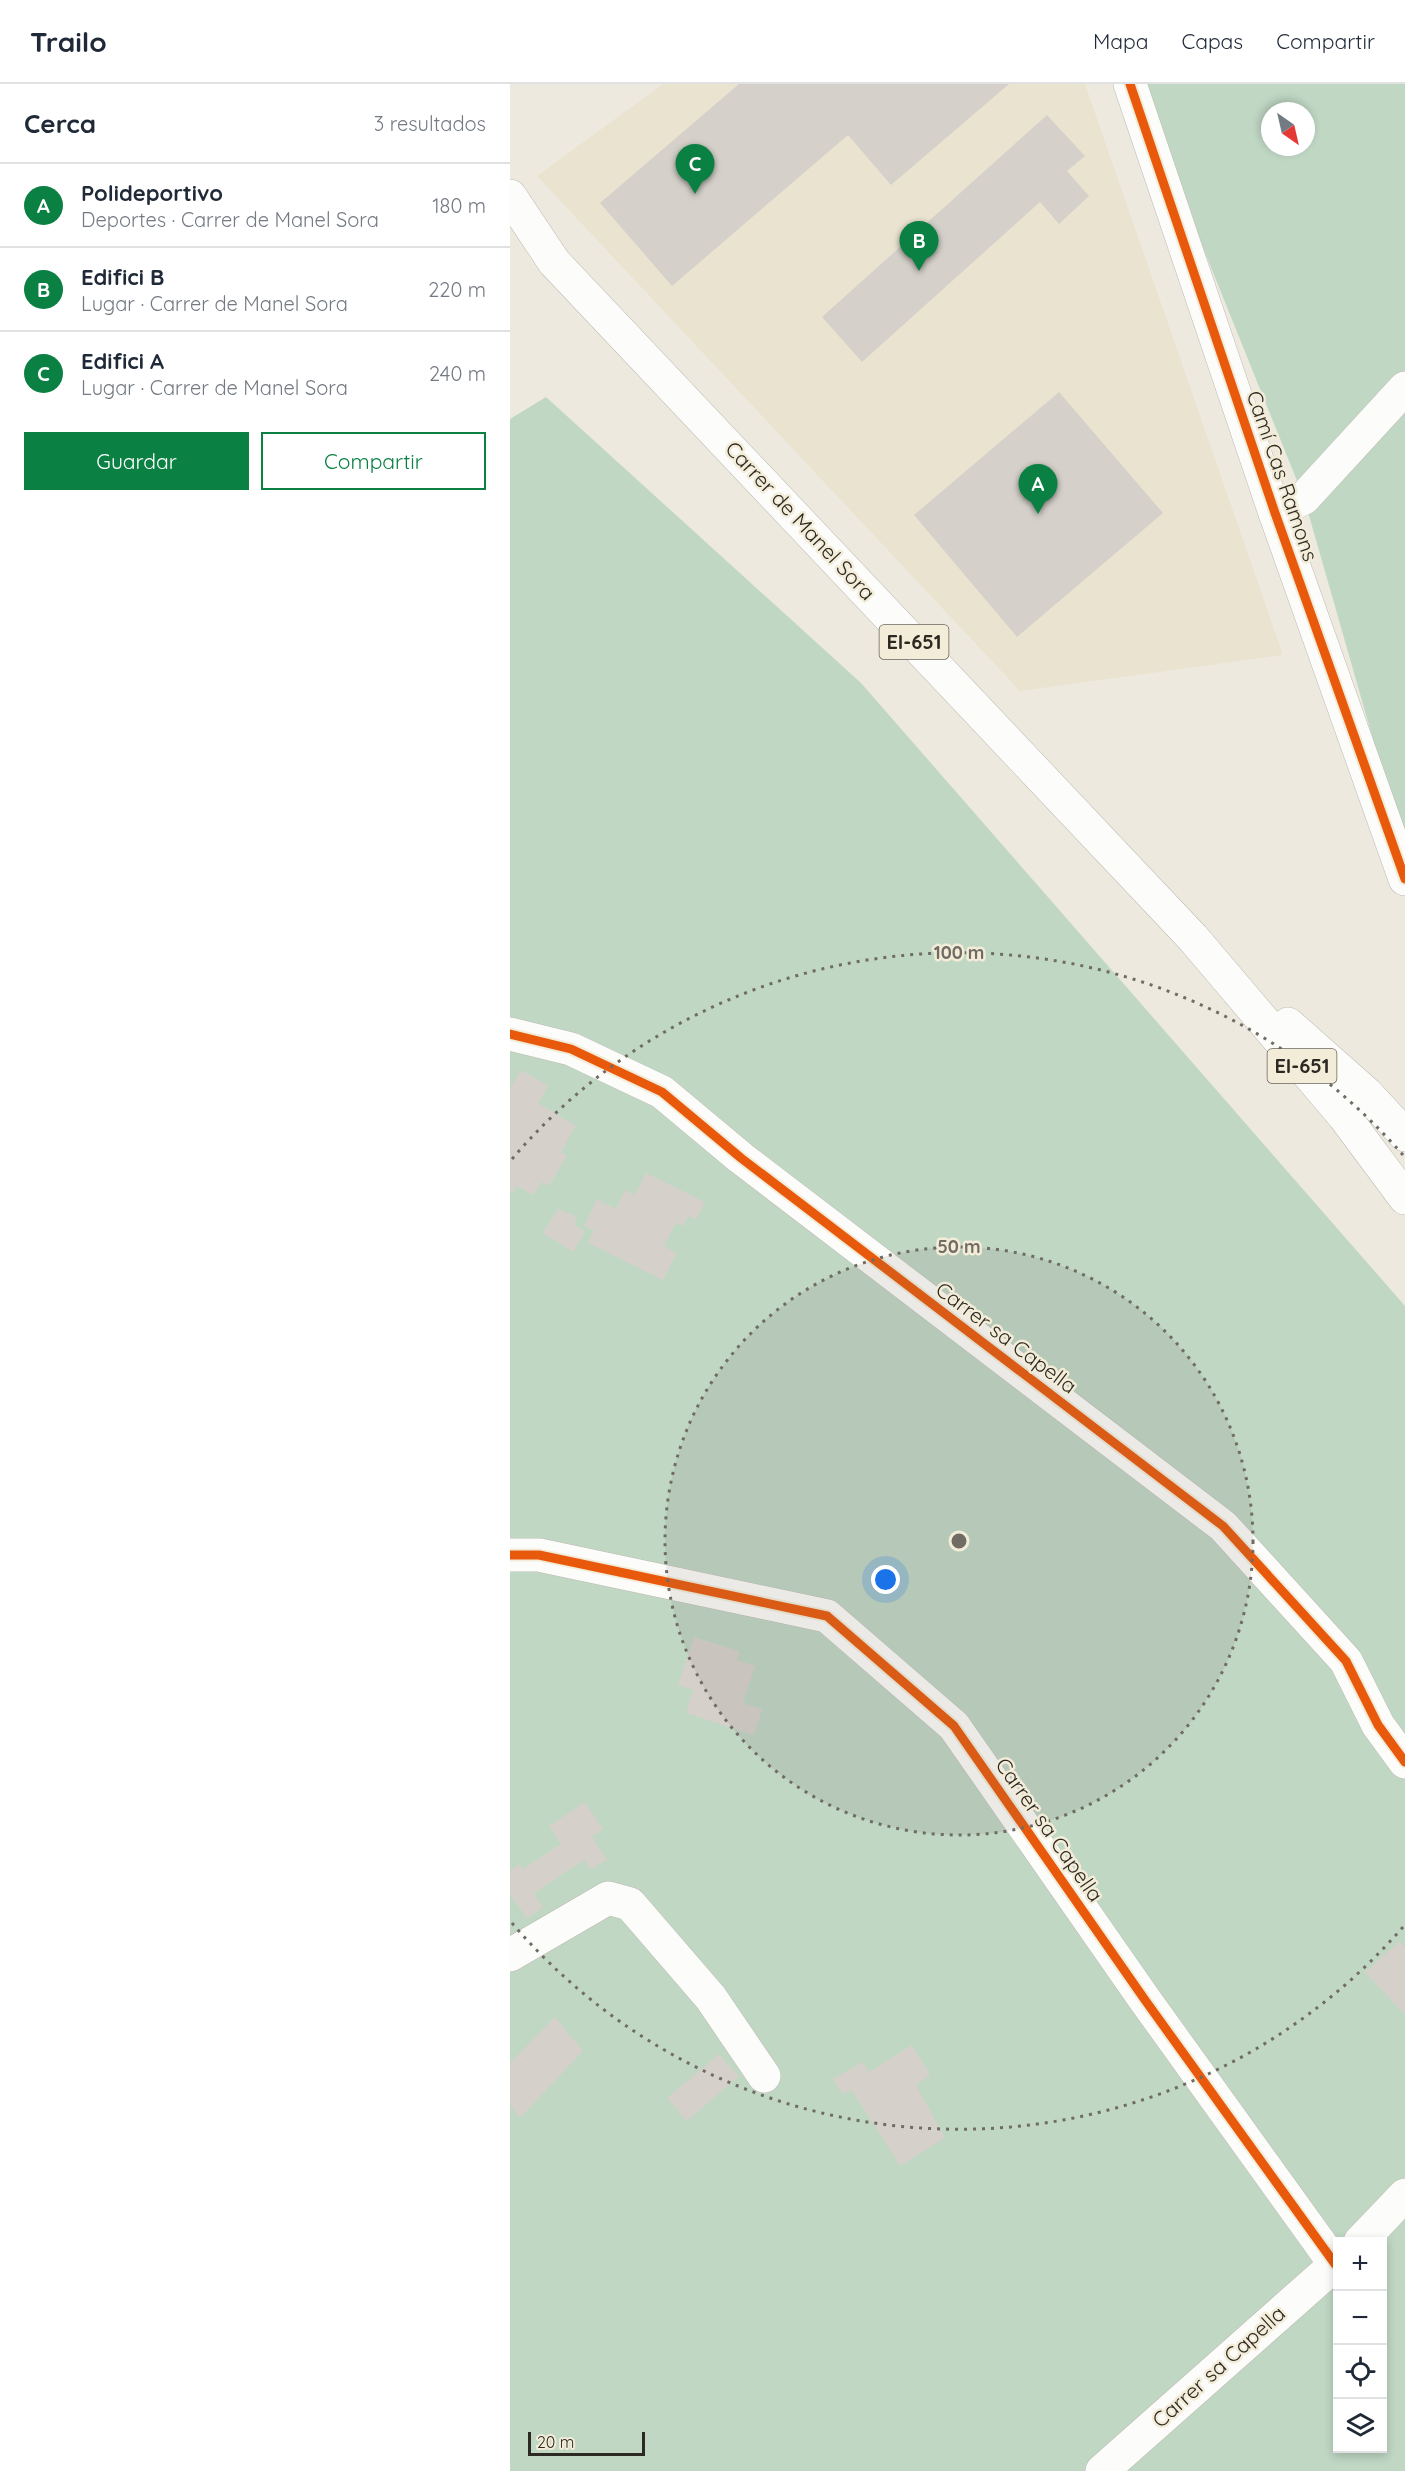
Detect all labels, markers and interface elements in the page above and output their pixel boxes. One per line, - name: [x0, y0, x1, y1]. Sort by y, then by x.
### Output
- text: Trailo: [30, 24, 107, 59]
- text: Mapa: [1093, 28, 1148, 54]
- text: Capas: [1181, 28, 1243, 54]
- text: Compartir: [1276, 28, 1375, 54]
- north arrow: [1261, 102, 1315, 156]
- text: Cerca: [24, 107, 96, 140]
- text: 3 resultados: [374, 111, 486, 136]
- pin: C: [676, 144, 714, 194]
- text: Polideportivo: [81, 179, 223, 207]
- text: A: [37, 193, 50, 218]
- text: 180 m: [432, 193, 486, 218]
- text: Deportes · Carrer de Manel Sora: [81, 207, 379, 232]
- pin: B: [900, 222, 938, 271]
- text: Edifici B: [81, 263, 165, 291]
- text: B: [37, 277, 50, 302]
- text: 220 m: [428, 277, 486, 302]
- text: Lugar · Carrer de Manel Sora: [81, 291, 348, 316]
- text: Edifici A: [81, 347, 164, 375]
- text: C: [37, 361, 50, 386]
- text: 240 m: [429, 361, 486, 386]
- text: Lugar · Carrer de Manel Sora: [81, 375, 348, 400]
- street label: Camí Cas Ramons: [1242, 387, 1324, 564]
- button: Guardar: [24, 432, 249, 490]
- button: Compartir: [261, 432, 486, 490]
- street label: Carrer de Manel Sora: [720, 435, 881, 605]
- pin: A: [1018, 464, 1058, 514]
- road number: EI-651: [880, 625, 948, 659]
- text: 100 m: [934, 941, 984, 964]
- road number: EI-651: [1268, 1049, 1336, 1083]
- text: 50 m: [937, 1235, 981, 1258]
- street label: Carrer sa Capella: [931, 1276, 1082, 1399]
- centre of rings: [949, 1531, 969, 1551]
- your location: [871, 1565, 900, 1594]
- street label: Carrer sa Capella: [990, 1752, 1109, 1906]
- map controls: [1333, 2237, 1387, 2453]
- button: +: [1333, 2237, 1387, 2291]
- button: −: [1333, 2291, 1387, 2345]
- street label: Carrer sa Capella: [1147, 2300, 1290, 2433]
- button: locate: [1333, 2345, 1387, 2399]
- button: layers: [1333, 2399, 1387, 2453]
- scale bar: [528, 2429, 645, 2456]
- text: 20 m: [537, 2432, 574, 2452]

